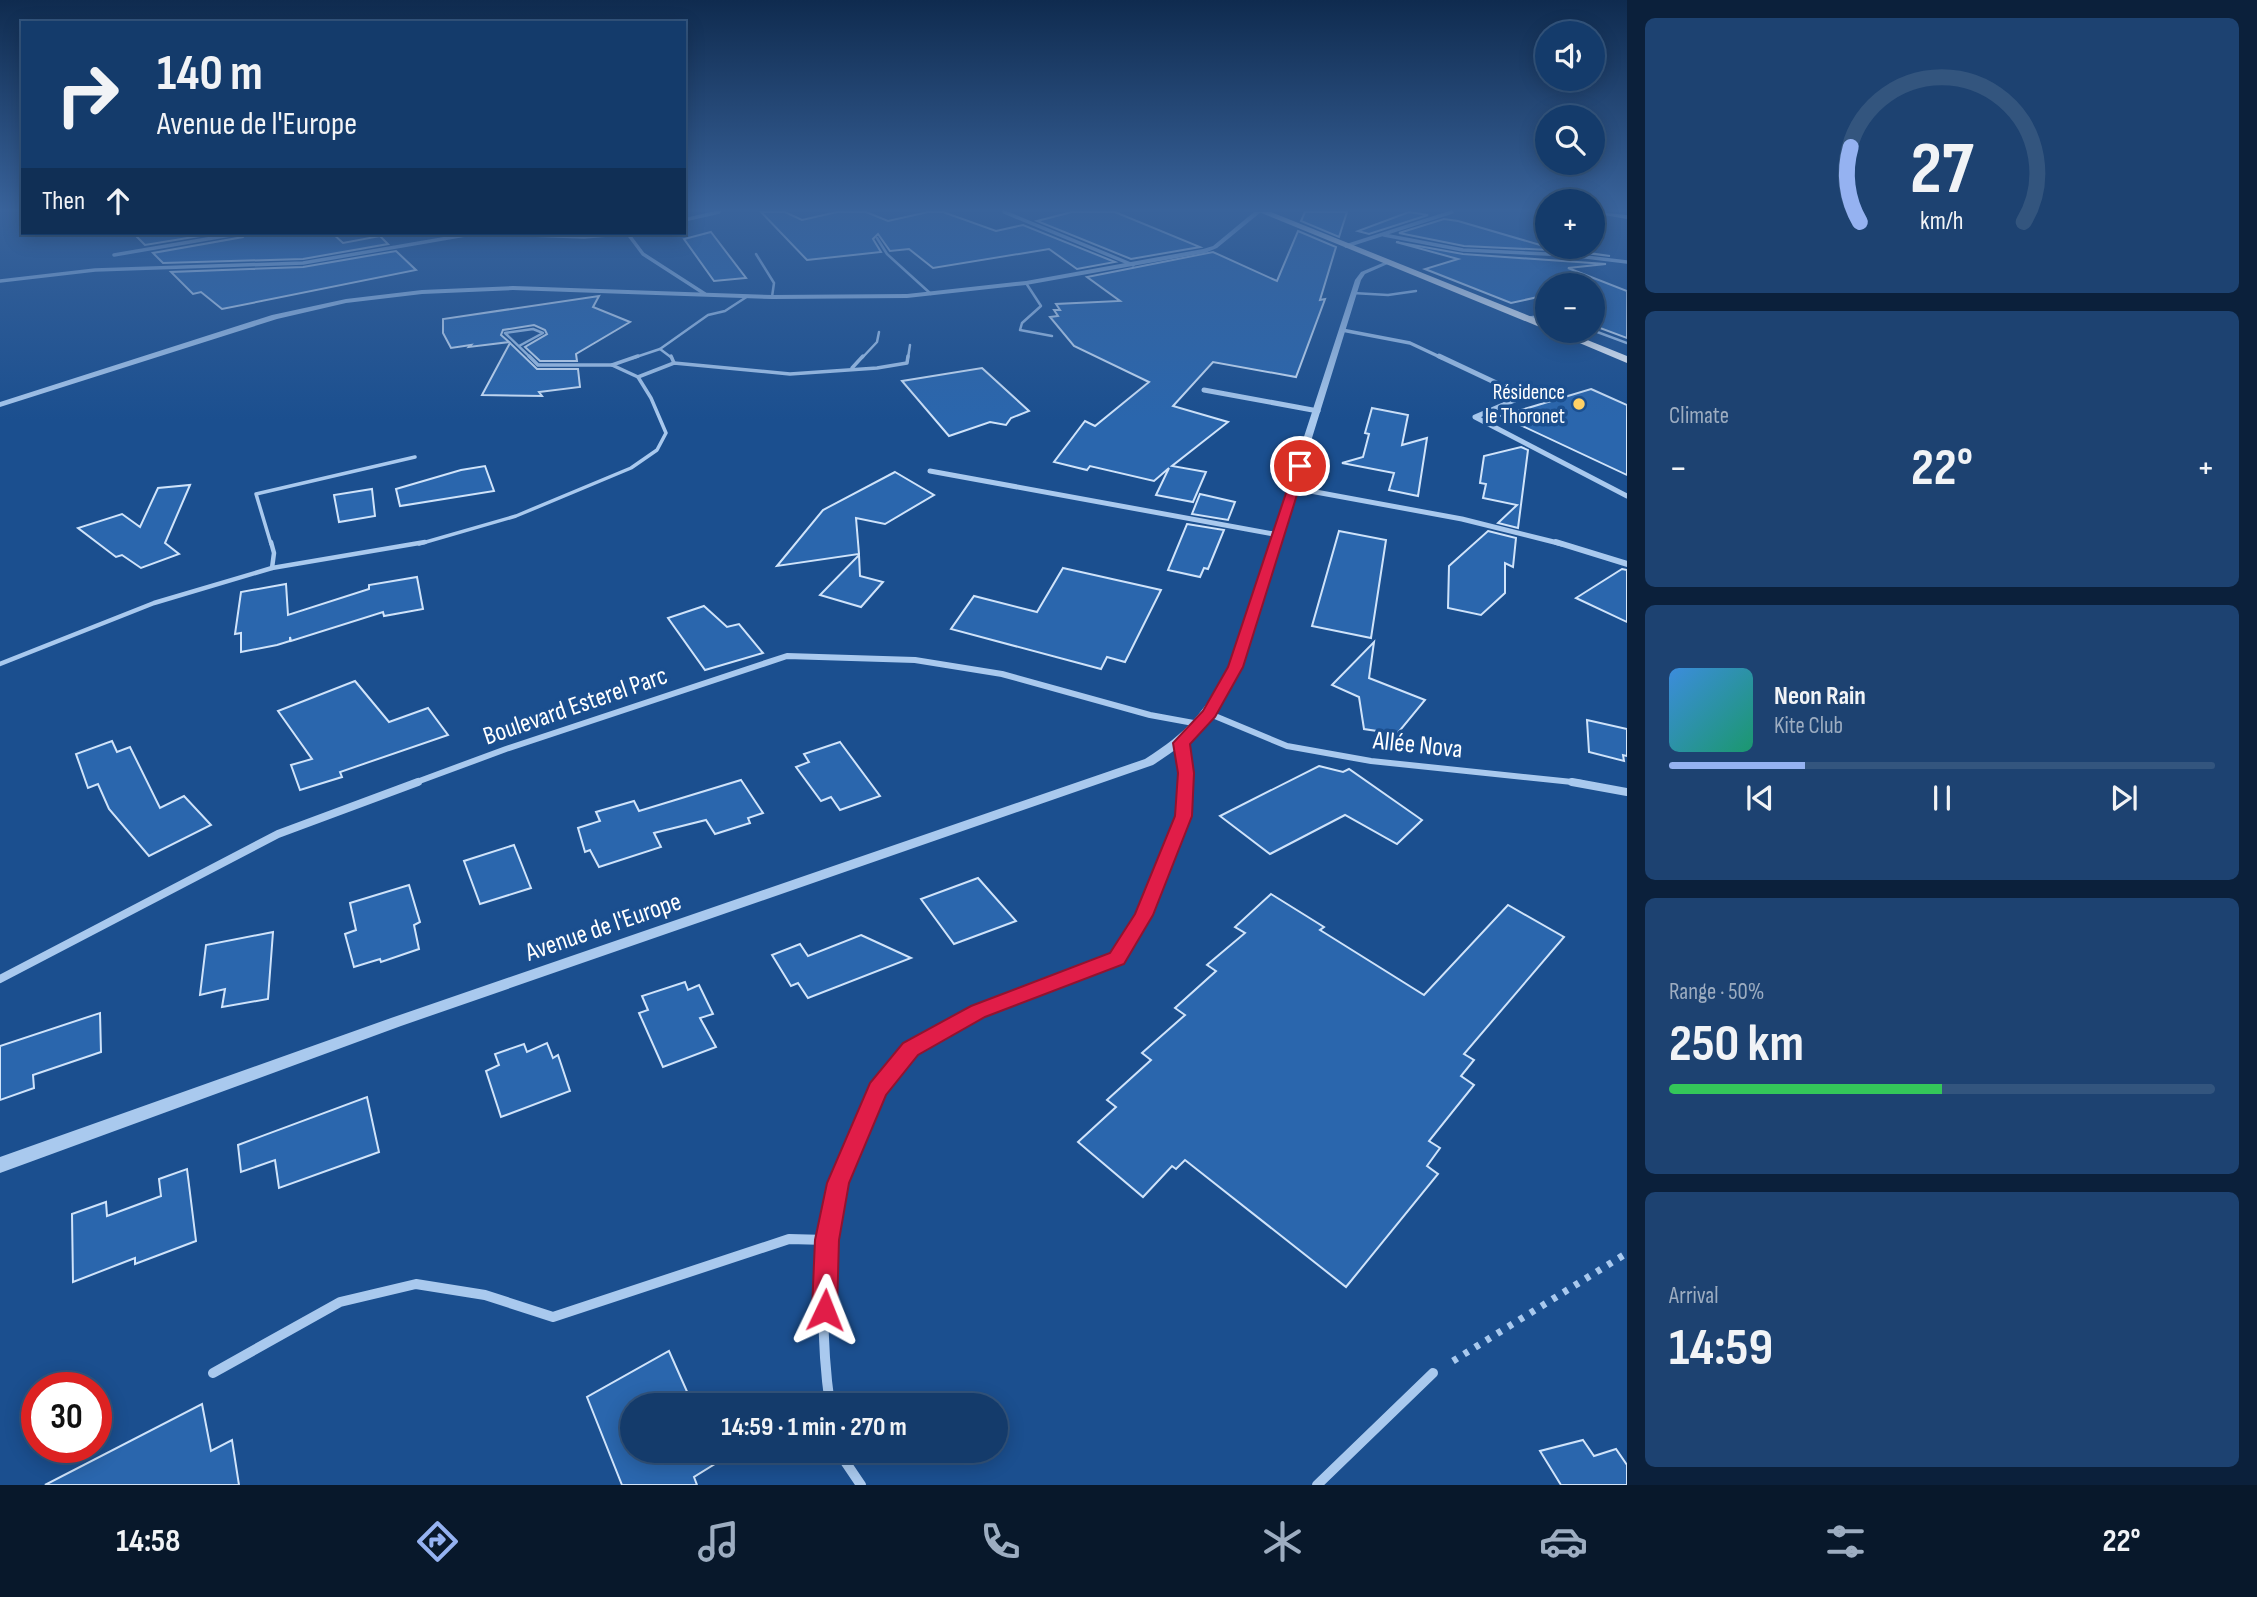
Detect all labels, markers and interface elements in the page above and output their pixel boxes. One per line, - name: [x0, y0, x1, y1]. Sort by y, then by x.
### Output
- map controls: [1535, 21, 1605, 343]
- button: sound: [1535, 21, 1605, 91]
- text: 140 m: [157, 45, 263, 104]
- icon: right: [42, 49, 133, 140]
- text: Avenue de l'Europe: [157, 105, 357, 144]
- button: search: [1535, 105, 1605, 175]
- text: 27: [1910, 126, 1974, 214]
- icon: ahead: [99, 182, 137, 220]
- text: Then: [42, 186, 85, 217]
- button: +: [1535, 189, 1605, 259]
- text: km/h: [1920, 206, 1964, 237]
- button: −: [1535, 273, 1605, 343]
- place label: Résidence le Thoronet: [1485, 380, 1565, 429]
- marker: Résidence le Thoronet: [1571, 396, 1587, 412]
- text: Climate: [1669, 402, 1729, 430]
- pin: [1270, 436, 1330, 496]
- text: 22°: [1911, 437, 1973, 500]
- text: −: [1669, 446, 1688, 491]
- text: +: [2196, 446, 2215, 491]
- icon: arrive: [1281, 447, 1319, 485]
- street label: Boulevard Esterel Parc: [479, 660, 672, 752]
- text: Neon Rain: [1774, 681, 1866, 712]
- text: Kite Club: [1774, 712, 1843, 740]
- street label: Allée Nova: [1371, 725, 1464, 766]
- icon: previous: [1741, 779, 1779, 817]
- icon: pause: [1923, 779, 1961, 817]
- icon: next: [2105, 779, 2143, 817]
- street label: Avenue de l'Europe: [521, 886, 685, 969]
- text: Range · 50%: [1669, 978, 1764, 1006]
- text: 250 km: [1669, 1013, 1804, 1076]
- position arrow: [788, 1273, 862, 1347]
- text: Arrival: [1669, 1282, 1718, 1310]
- text: 14:59: [1669, 1317, 1773, 1380]
- speed limit sign: 30: [21, 1372, 112, 1463]
- text: 14:59 · 1 min · 270 m: [721, 1412, 907, 1443]
- icon: directions: [413, 1517, 462, 1566]
- icon: music: [694, 1517, 743, 1566]
- icon: phone: [976, 1517, 1025, 1566]
- icon: climate: [1258, 1517, 1307, 1566]
- icon: car: [1539, 1517, 1588, 1566]
- icon: filters: [1821, 1517, 1870, 1566]
- text: 14:58: [116, 1522, 180, 1561]
- text: 22°: [2102, 1522, 2141, 1561]

